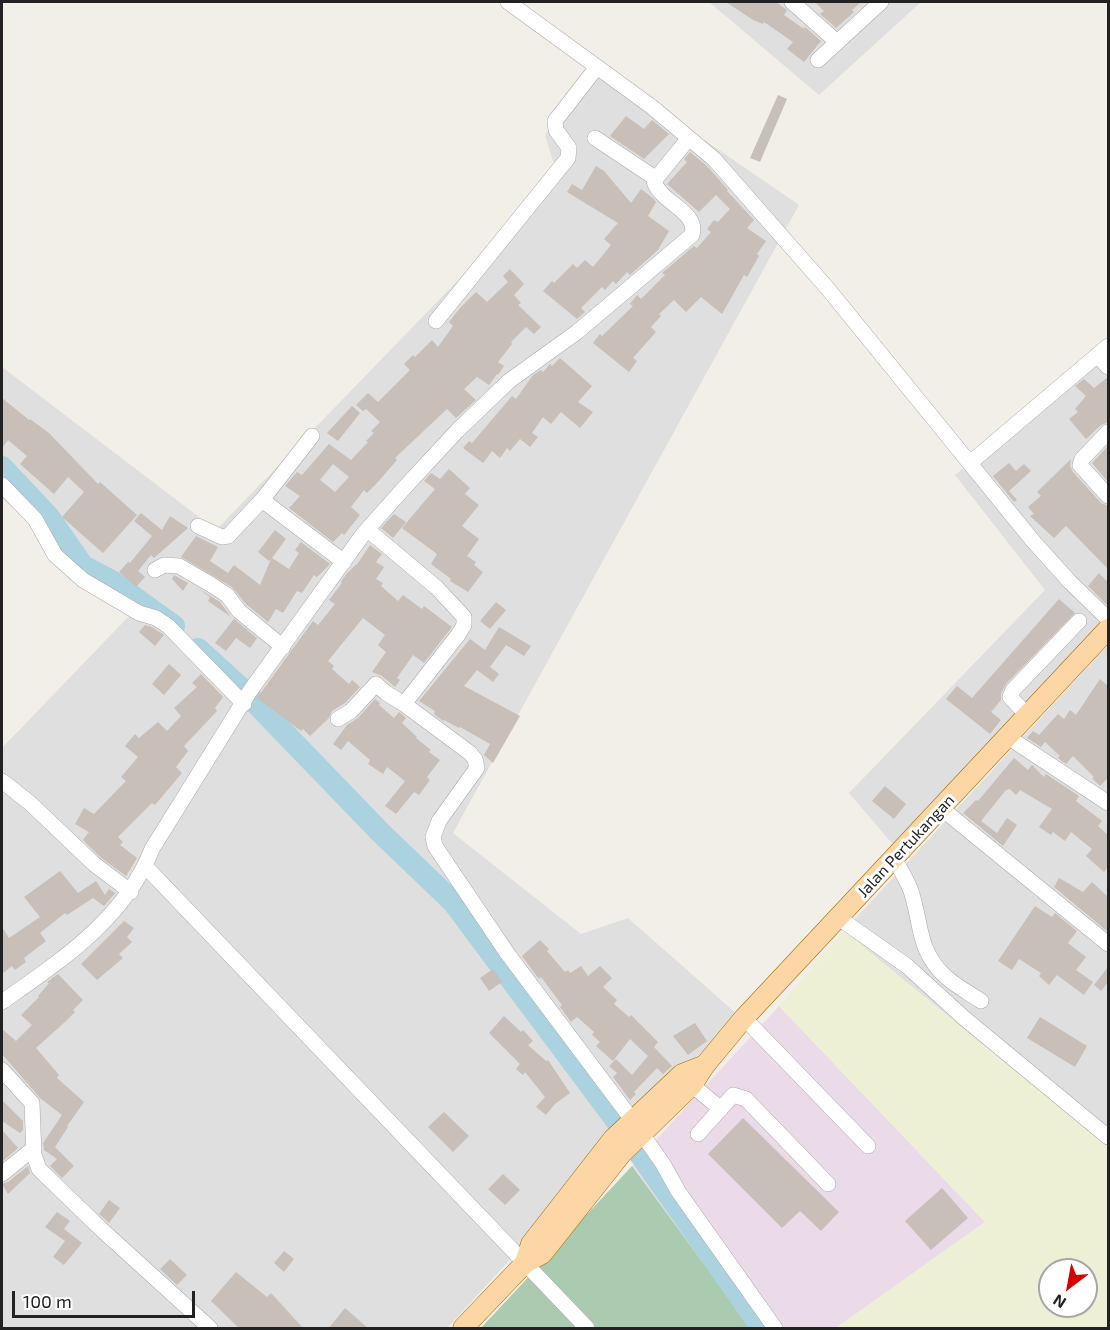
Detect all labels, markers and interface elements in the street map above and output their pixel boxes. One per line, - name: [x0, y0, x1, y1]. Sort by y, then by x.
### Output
- street label: Jalan Pertukangan: [854, 791, 958, 901]
- north arrow: [1038, 1258, 1098, 1318]
- scale bar: [15, 1279, 198, 1317]
- text: 100 m: [23, 1290, 72, 1312]
- text: N: [1049, 1291, 1069, 1313]

